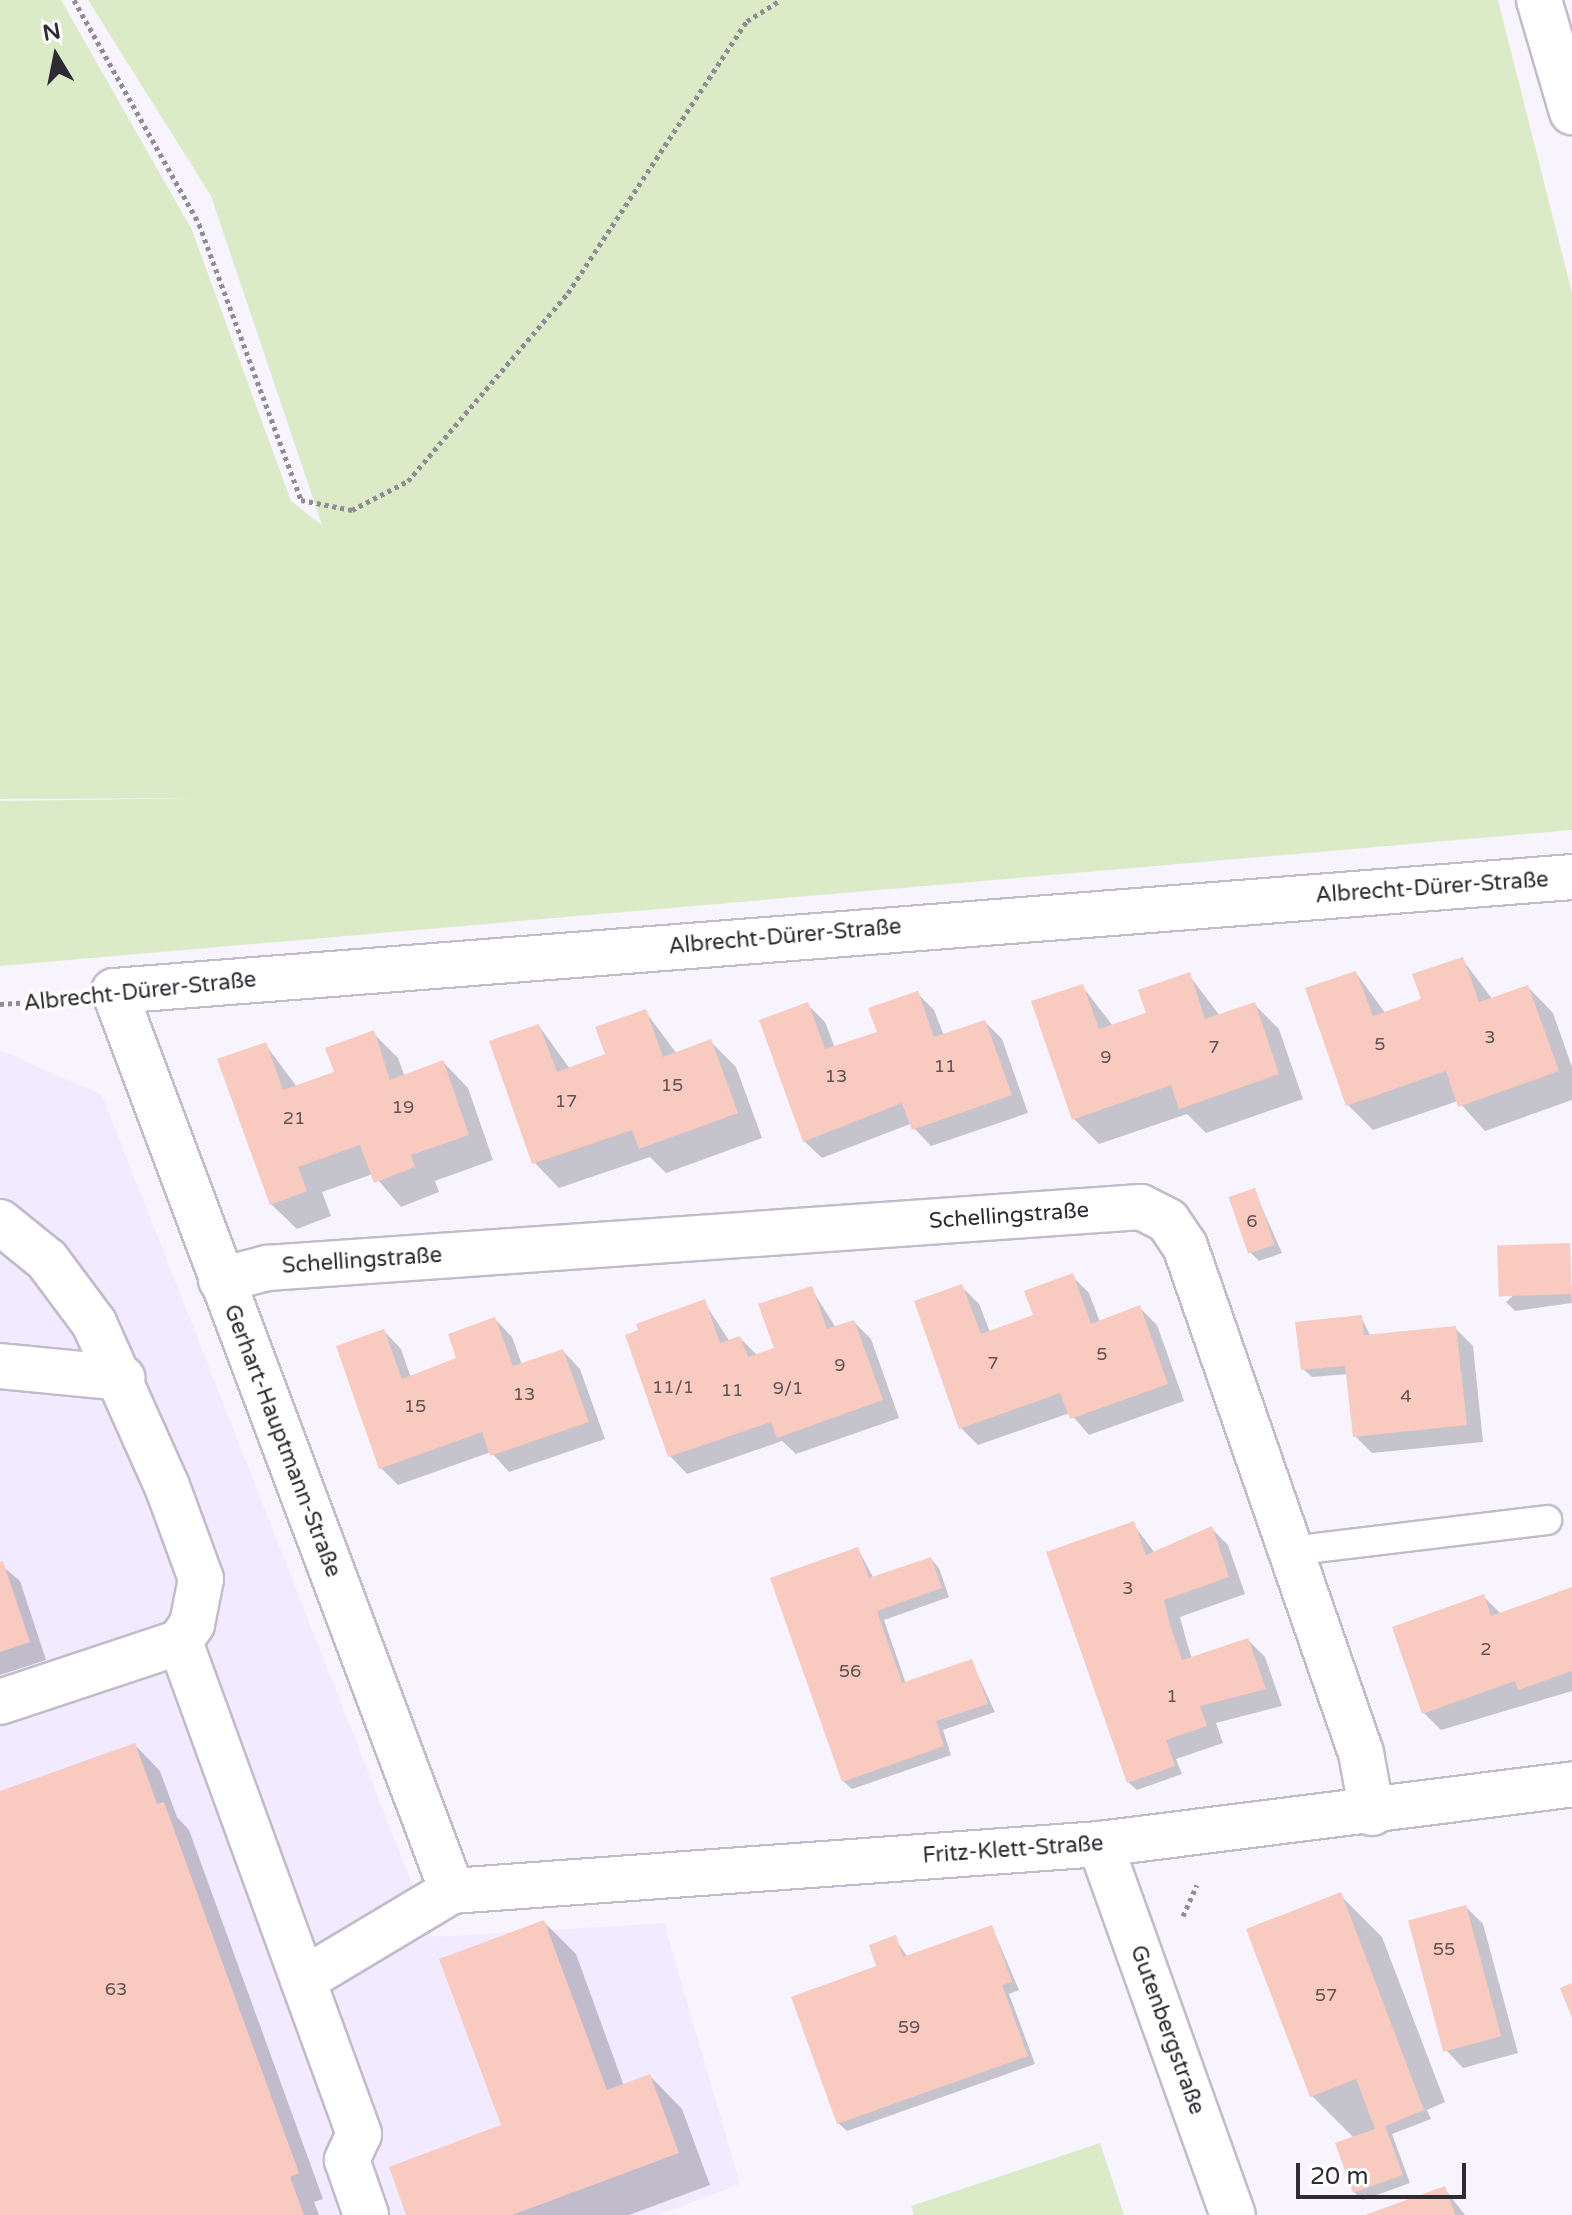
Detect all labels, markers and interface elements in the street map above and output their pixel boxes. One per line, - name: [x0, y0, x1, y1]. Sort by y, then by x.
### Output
- north arrow: [16, 16, 96, 96]
- text: N: [41, 18, 63, 47]
- street label: Albrecht-Dürer-Straße: [1314, 867, 1550, 909]
- street label: Albrecht-Dürer-Straße: [667, 914, 903, 960]
- street label: Albrecht-Dürer-Straße: [22, 967, 258, 1017]
- house number: 3: [1484, 1026, 1496, 1048]
- house number: 5: [1374, 1033, 1386, 1055]
- house number: 7: [1208, 1036, 1220, 1058]
- house number: 9: [1100, 1046, 1112, 1068]
- house number: 11: [934, 1055, 956, 1077]
- house number: 13: [825, 1065, 847, 1087]
- house number: 15: [661, 1074, 683, 1096]
- house number: 17: [555, 1090, 577, 1112]
- house number: 19: [392, 1096, 414, 1118]
- house number: 21: [283, 1107, 305, 1129]
- street label: Schellingstraße: [928, 1197, 1090, 1235]
- house number: 6: [1246, 1210, 1258, 1232]
- street label: Schellingstraße: [281, 1242, 443, 1280]
- street label: Gerhart-Hauptmann-Straße: [218, 1301, 346, 1581]
- house number: 5: [1096, 1343, 1108, 1365]
- house number: 7: [987, 1352, 999, 1374]
- house number: 9: [834, 1354, 846, 1376]
- house number: 11/1: [652, 1376, 694, 1398]
- house number: 9/1: [773, 1377, 803, 1399]
- house number: 11: [721, 1379, 743, 1401]
- house number: 13: [513, 1383, 535, 1405]
- house number: 4: [1400, 1385, 1412, 1407]
- house number: 15: [404, 1395, 426, 1417]
- house number: 3: [1122, 1577, 1134, 1599]
- house number: 2: [1480, 1638, 1492, 1660]
- house number: 56: [839, 1660, 861, 1682]
- house number: 1: [1166, 1685, 1178, 1707]
- street label: Fritz-Klett-Straße: [922, 1831, 1104, 1869]
- house number: 55: [1433, 1938, 1455, 1960]
- street label: Gutenbergstraße: [1124, 1942, 1210, 2118]
- house number: 63: [105, 1978, 127, 2000]
- house number: 57: [1315, 1984, 1337, 2006]
- house number: 59: [898, 2016, 920, 2038]
- scale bar: [1300, 2147, 1470, 2197]
- text: 20 m: [1310, 2162, 1368, 2191]

